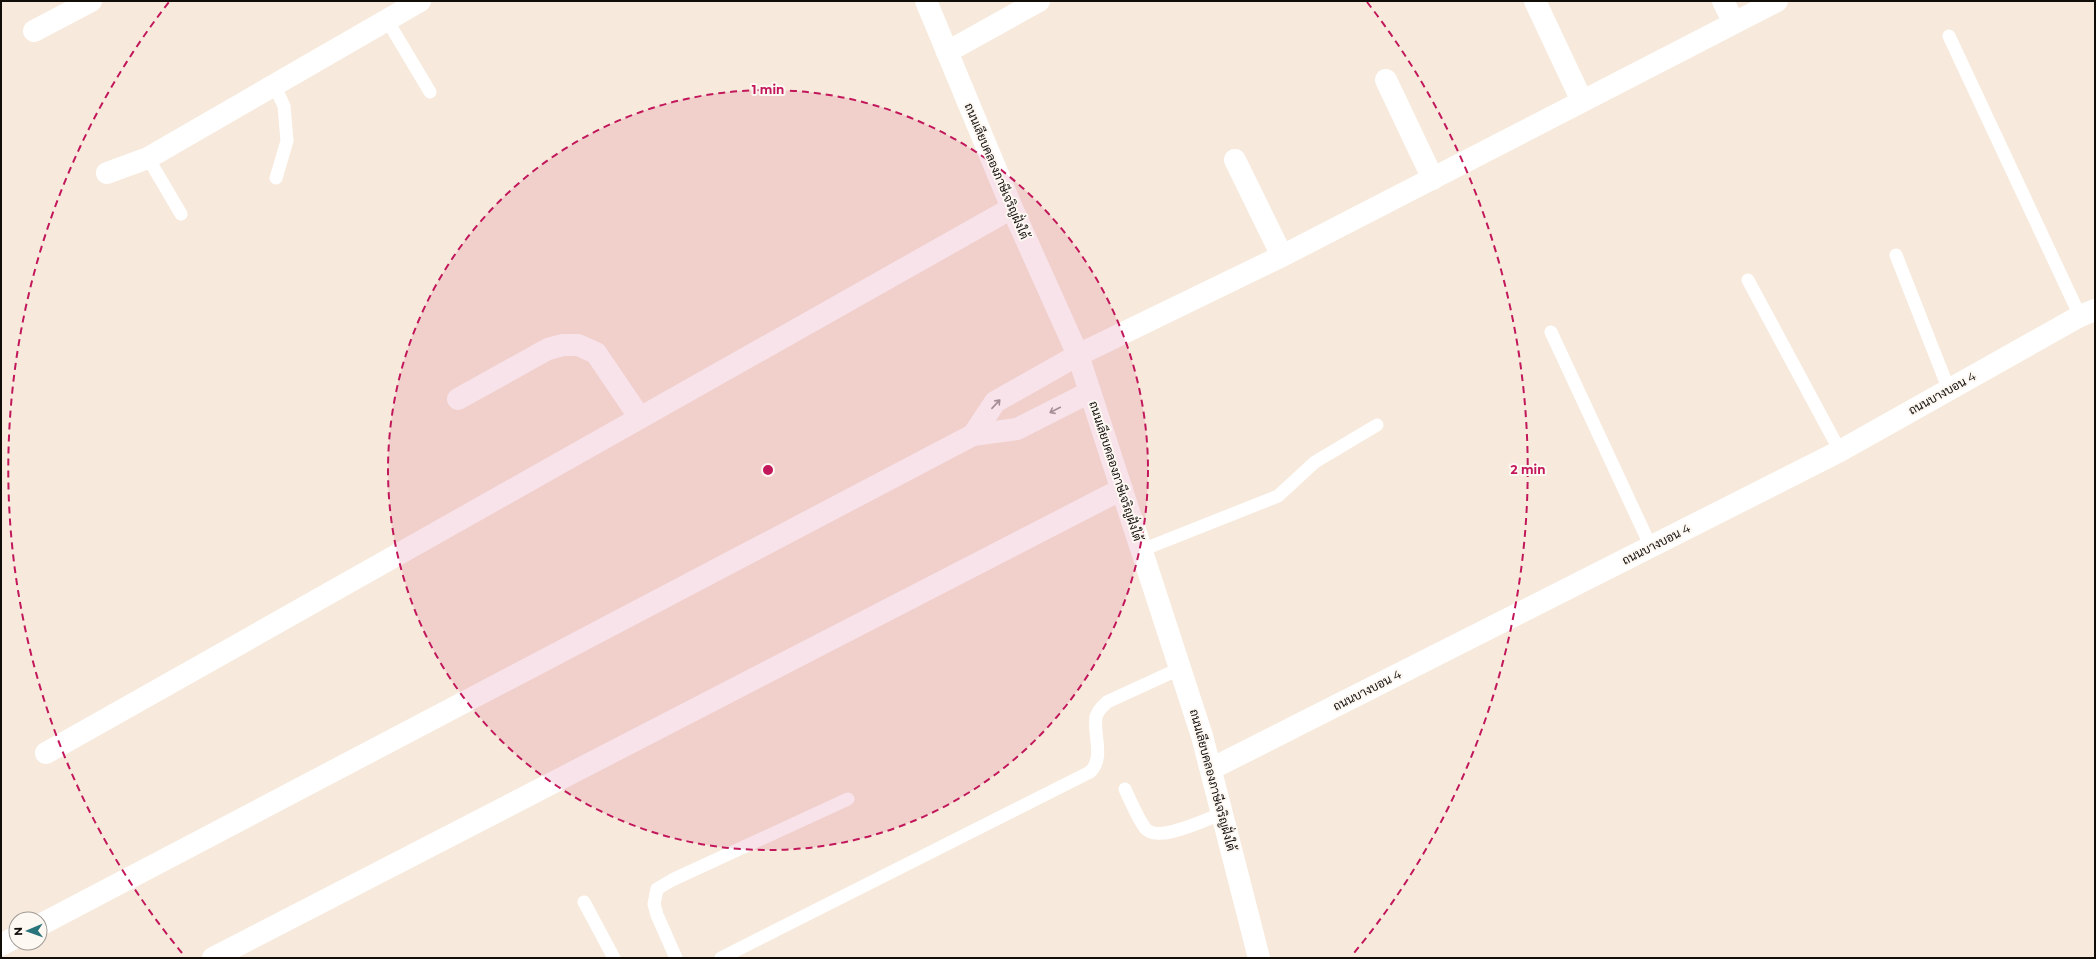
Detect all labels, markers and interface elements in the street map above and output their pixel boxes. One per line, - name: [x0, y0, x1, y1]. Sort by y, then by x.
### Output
- text: 1 min: [752, 82, 784, 97]
- street label: ถนนเลียบคลองภาษีเจริญฝั่งใต้: [961, 100, 1035, 242]
- street label: ถนนบางบอน 4: [1906, 368, 1978, 418]
- one-way arrow: [991, 398, 1000, 409]
- street label: ถนนเลียบคลองภาษีเจริญฝั่งใต้: [1086, 398, 1149, 544]
- one-way arrow: [1049, 406, 1061, 414]
- text: 2 min: [1511, 462, 1545, 477]
- centre of rings: [761, 463, 775, 477]
- street label: ถนนบางบอน 4: [1619, 520, 1693, 568]
- street label: ถนนบางบอน 4: [1330, 666, 1404, 714]
- street label: ถนนเลียบคลองภาษีเจริญฝั่งใต้: [1187, 707, 1242, 854]
- north arrow: [8, 911, 48, 951]
- text: N: [11, 927, 25, 936]

